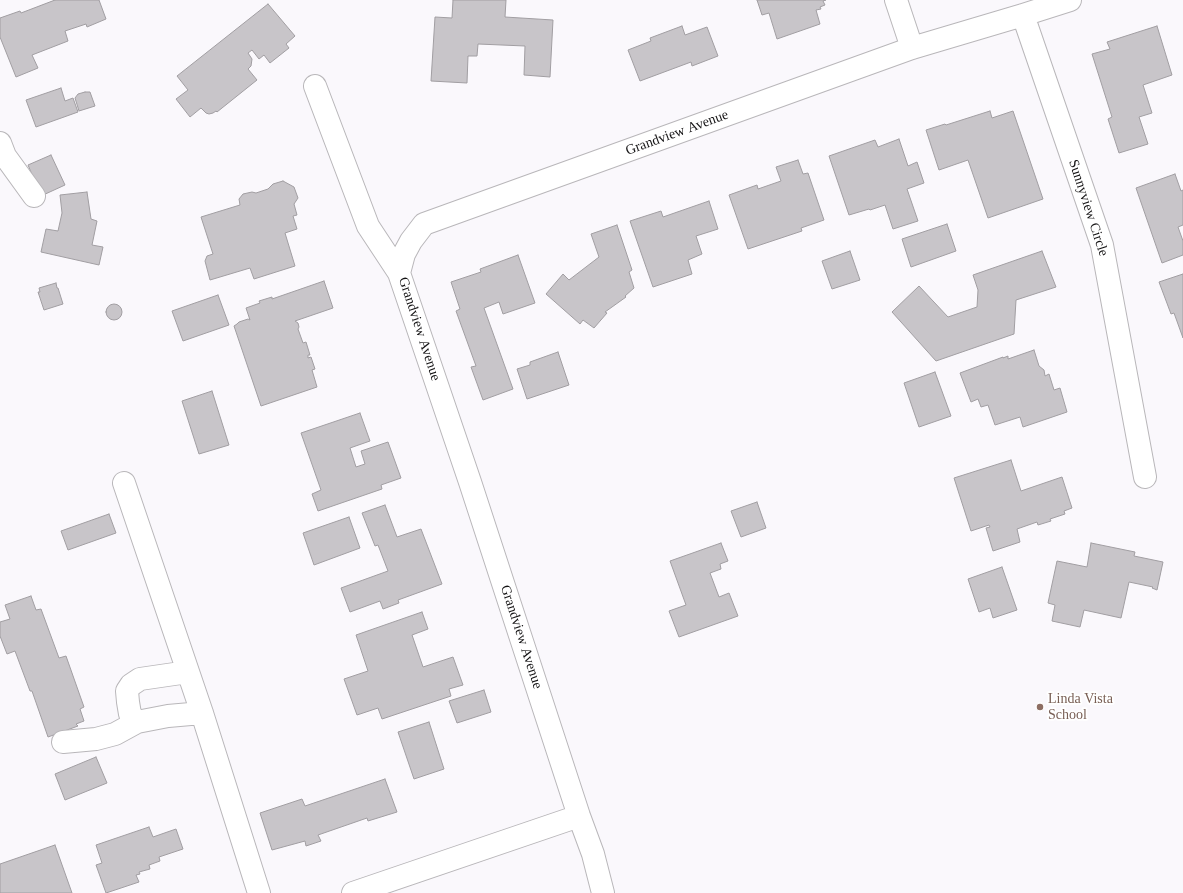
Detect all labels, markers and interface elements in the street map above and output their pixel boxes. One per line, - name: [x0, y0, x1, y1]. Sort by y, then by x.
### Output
- street label: Grandview Avenue: [623, 107, 731, 159]
- street label: Sunnyview Circle: [1064, 158, 1112, 258]
- street label: Grandview Avenue: [394, 275, 444, 383]
- street label: Grandview Avenue: [496, 583, 546, 691]
- place label: Linda Vista School: [1048, 691, 1113, 724]
- marker: Linda Vista School: [1035, 702, 1045, 712]

